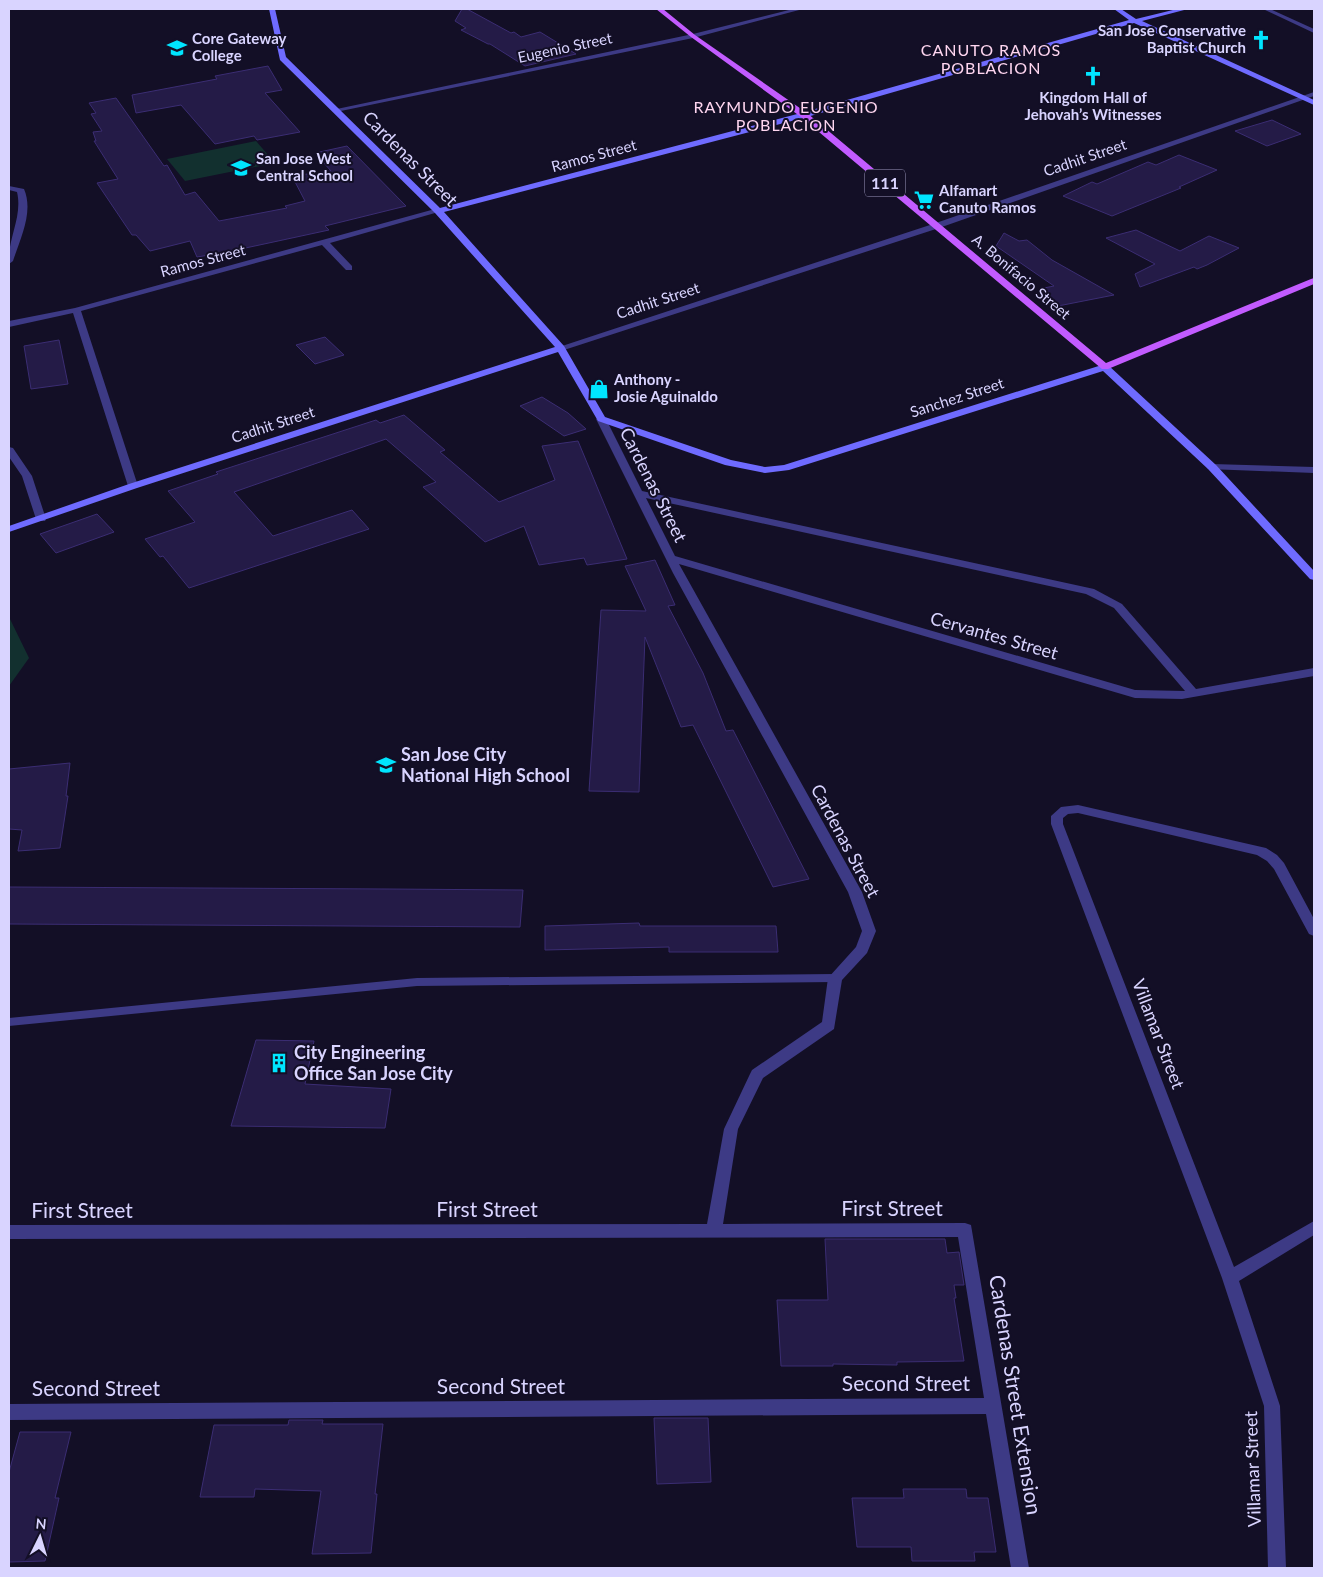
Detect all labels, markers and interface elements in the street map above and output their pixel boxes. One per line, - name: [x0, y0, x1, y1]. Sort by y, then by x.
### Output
- place label: San Jose Conservative Baptist Church: [1098, 21, 1246, 56]
- street label: Eugenio Street: [516, 28, 614, 66]
- place label: Core Gateway College: [192, 29, 287, 64]
- church icon: San Jose Conservative Baptist Church: [1250, 29, 1272, 51]
- school or university icon: Core Gateway College: [166, 37, 188, 59]
- district label: CANUTO RAMOS POBLACION: [921, 40, 1061, 77]
- church icon: Kingdom Hall of Jehovah’s Witnesses: [1082, 65, 1104, 87]
- place label: Kingdom Hall of Jehovah’s Witnesses: [1024, 88, 1162, 123]
- district label: RAYMUNDO EUGENIO POBLACION: [693, 97, 879, 134]
- street label: Cardenas Street: [359, 106, 463, 211]
- street label: Cadhit Street: [1041, 134, 1129, 180]
- street label: Ramos Street: [549, 135, 639, 175]
- place label: San Jose West Central School: [256, 149, 353, 184]
- school or university icon: San Jose West Central School: [230, 157, 252, 179]
- road number: 111: [865, 170, 905, 197]
- place label: Alfamart Canuto Ramos: [938, 181, 1037, 216]
- supermarket icon: Alfamart Canuto Ramos: [913, 189, 935, 211]
- street label: A. Bonifacio Street: [969, 230, 1075, 323]
- street label: Ramos Street: [158, 240, 248, 280]
- street label: Cadhit Street: [614, 278, 702, 322]
- place label: Anthony - Josie Aguinaldo: [613, 370, 718, 405]
- street label: Sanchez Street: [908, 373, 1006, 421]
- shop icon: Anthony - Josie Aguinaldo: [588, 378, 610, 400]
- street label: Cadhit Street: [229, 402, 317, 446]
- street label: Cardenas Street: [616, 424, 692, 546]
- street label: Cervantes Street: [928, 606, 1061, 664]
- place label: San Jose City National High School: [401, 743, 570, 786]
- school or university icon: San Jose City National High School: [375, 754, 397, 776]
- street label: Cardenas Street: [807, 780, 885, 902]
- street label: Villamar Street: [1128, 976, 1190, 1092]
- place label: City Engineering Office San Jose City: [294, 1041, 453, 1084]
- building icon: City Engineering Office San Jose City: [268, 1052, 290, 1074]
- street label: First Street: [841, 1195, 943, 1220]
- street label: First Street: [436, 1196, 538, 1221]
- street label: First Street: [31, 1197, 133, 1222]
- street label: Cardenas Street Extension: [985, 1273, 1048, 1516]
- street label: Second Street: [842, 1370, 971, 1395]
- street label: Second Street: [437, 1373, 566, 1398]
- street label: Second Street: [32, 1375, 161, 1400]
- street label: Villamar Street: [1239, 1410, 1265, 1527]
- north arrow: [15, 1512, 65, 1562]
- text: N: [35, 1515, 47, 1532]

